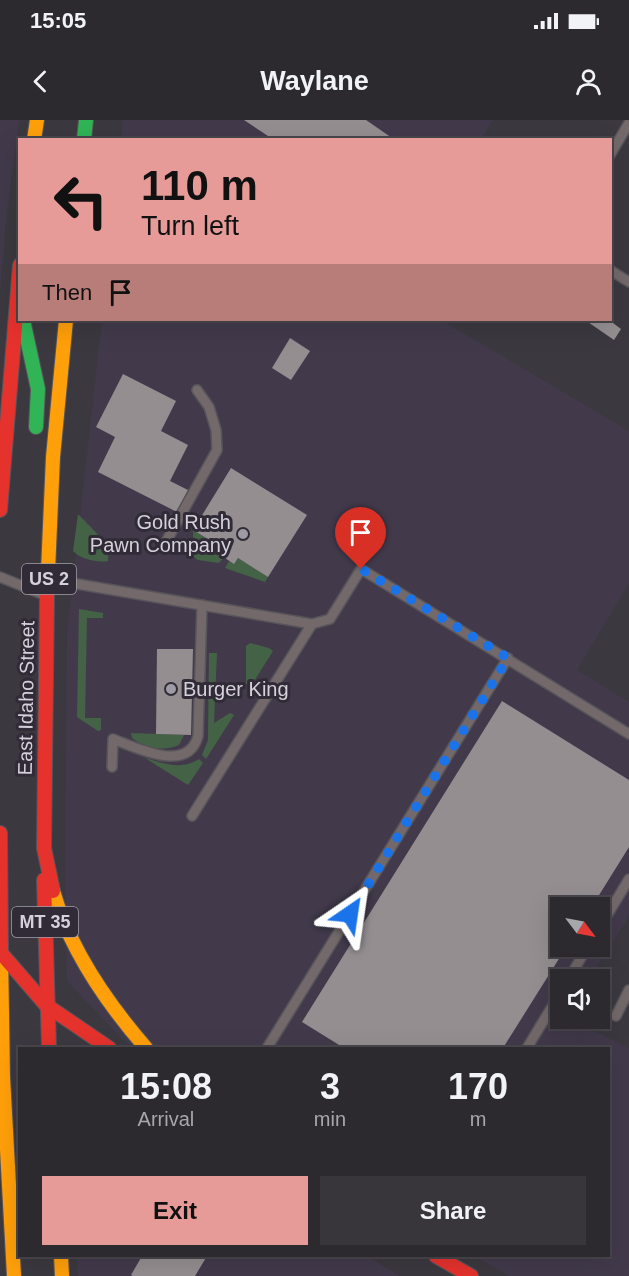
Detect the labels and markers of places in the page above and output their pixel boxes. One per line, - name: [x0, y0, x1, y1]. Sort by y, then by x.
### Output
- pin: [335, 507, 386, 569]
- place label: Gold Rush Pawn Company: [90, 511, 231, 556]
- marker: Gold Rush Pawn Company: [236, 527, 250, 541]
- place label: Burger King: [183, 678, 289, 700]
- marker: Burger King: [164, 682, 178, 696]

